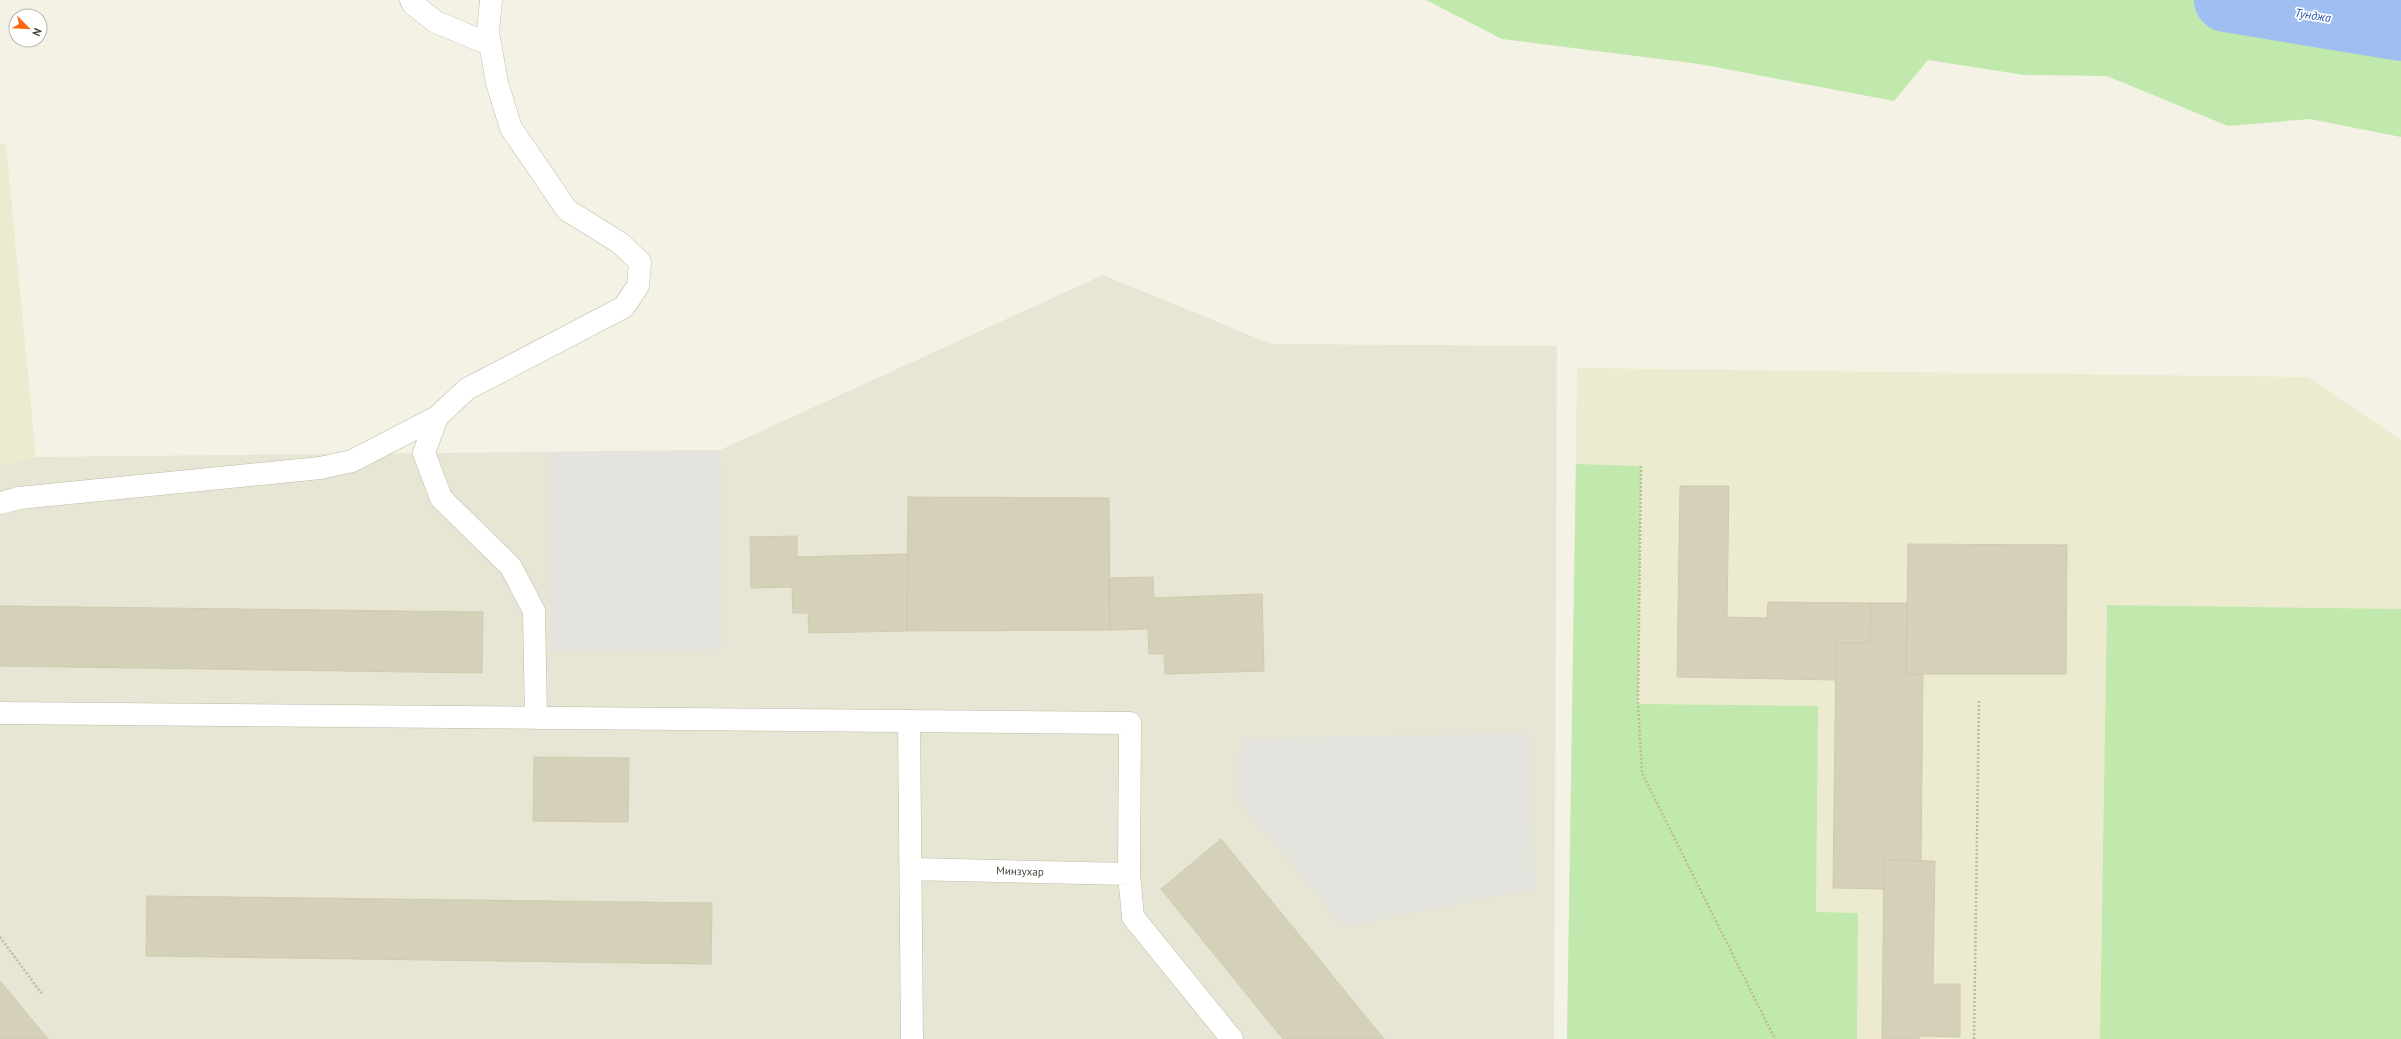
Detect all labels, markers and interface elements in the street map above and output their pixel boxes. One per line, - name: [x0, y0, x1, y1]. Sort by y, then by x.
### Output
- water label: Тунджа: [2294, 5, 2332, 25]
- north arrow: [8, 8, 48, 48]
- text: N: [29, 26, 45, 38]
- street label: Минзухар: [996, 863, 1044, 879]

